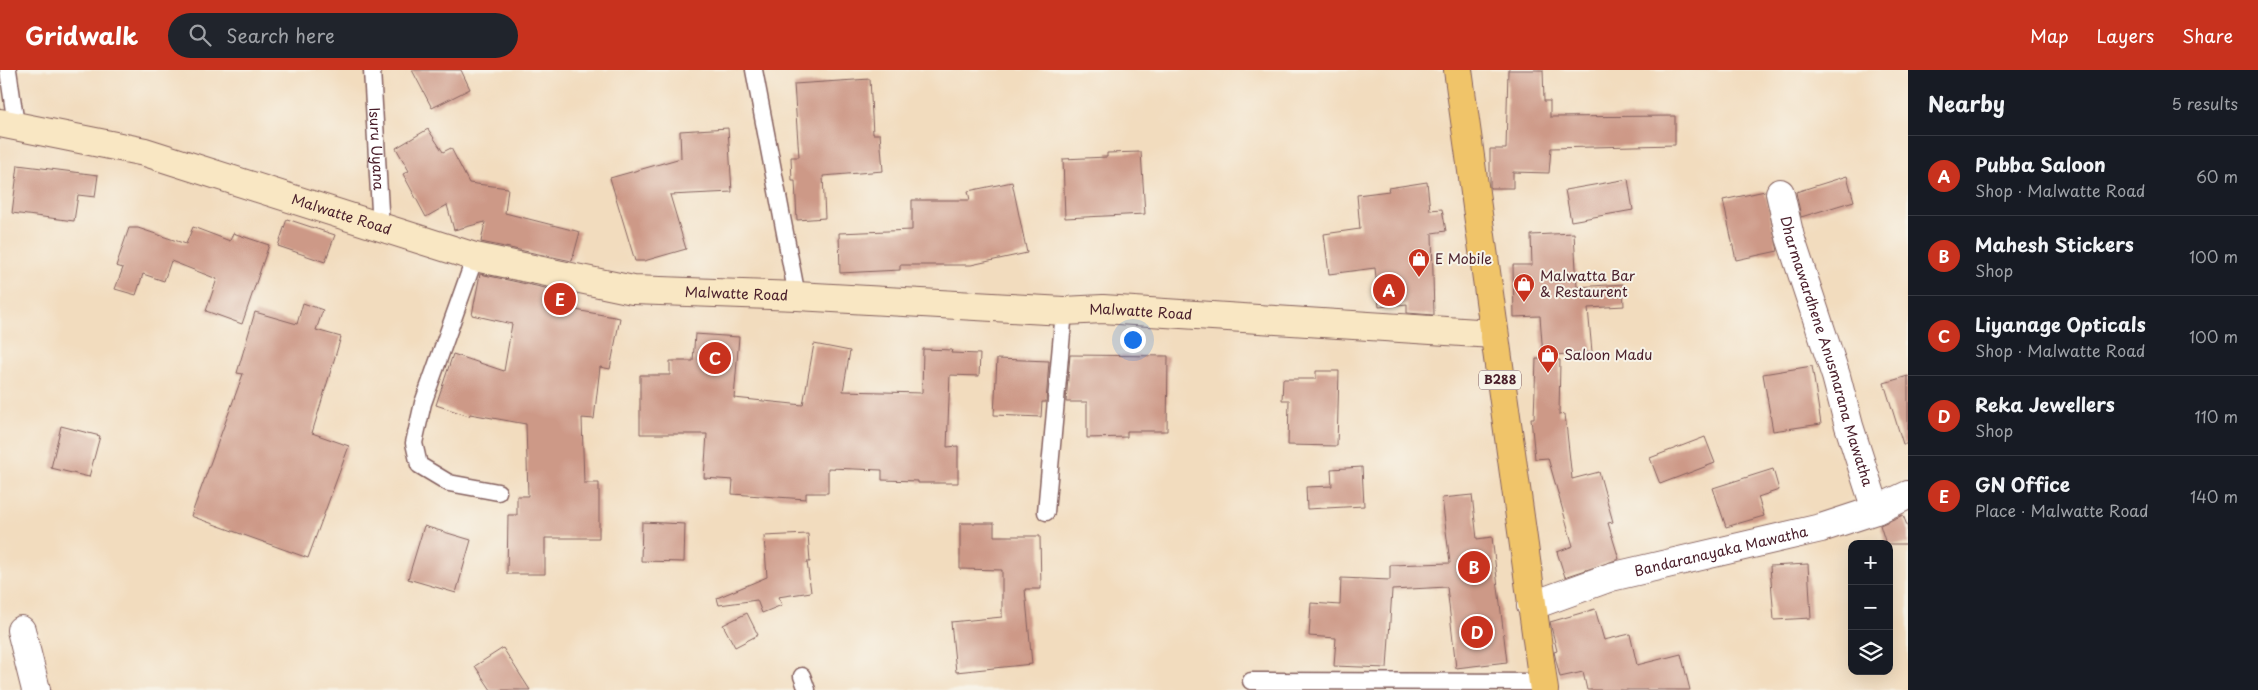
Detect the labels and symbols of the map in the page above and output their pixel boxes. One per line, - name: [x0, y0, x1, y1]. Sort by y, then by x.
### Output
- street label: Isuru Uyana: [364, 107, 390, 191]
- street label: Malwatte Road: [289, 188, 394, 240]
- street label: Dharmawardhene Anusmarana Mawatha: [1776, 214, 1879, 489]
- shop icon: E Mobile: [1407, 247, 1431, 278]
- place label: E Mobile: [1435, 248, 1492, 269]
- place label: Malwatta Bar & Restaurent: [1540, 265, 1636, 302]
- pin: A: [1373, 271, 1405, 309]
- shop icon: Malwatta Bar & Restaurent: [1512, 272, 1536, 303]
- pin: E: [544, 280, 576, 318]
- street label: Malwatte Road: [684, 281, 788, 306]
- street label: Malwatte Road: [1089, 298, 1193, 325]
- your location: [1120, 327, 1146, 353]
- pin: C: [699, 339, 731, 377]
- shop icon: Saloon Madu: [1536, 343, 1560, 374]
- place label: Saloon Madu: [1564, 344, 1652, 365]
- road number: B288: [1479, 370, 1521, 390]
- street label: Bandaranayaka Mawatha: [1632, 520, 1810, 581]
- pin: B: [1458, 548, 1490, 586]
- pin: D: [1461, 613, 1493, 651]

